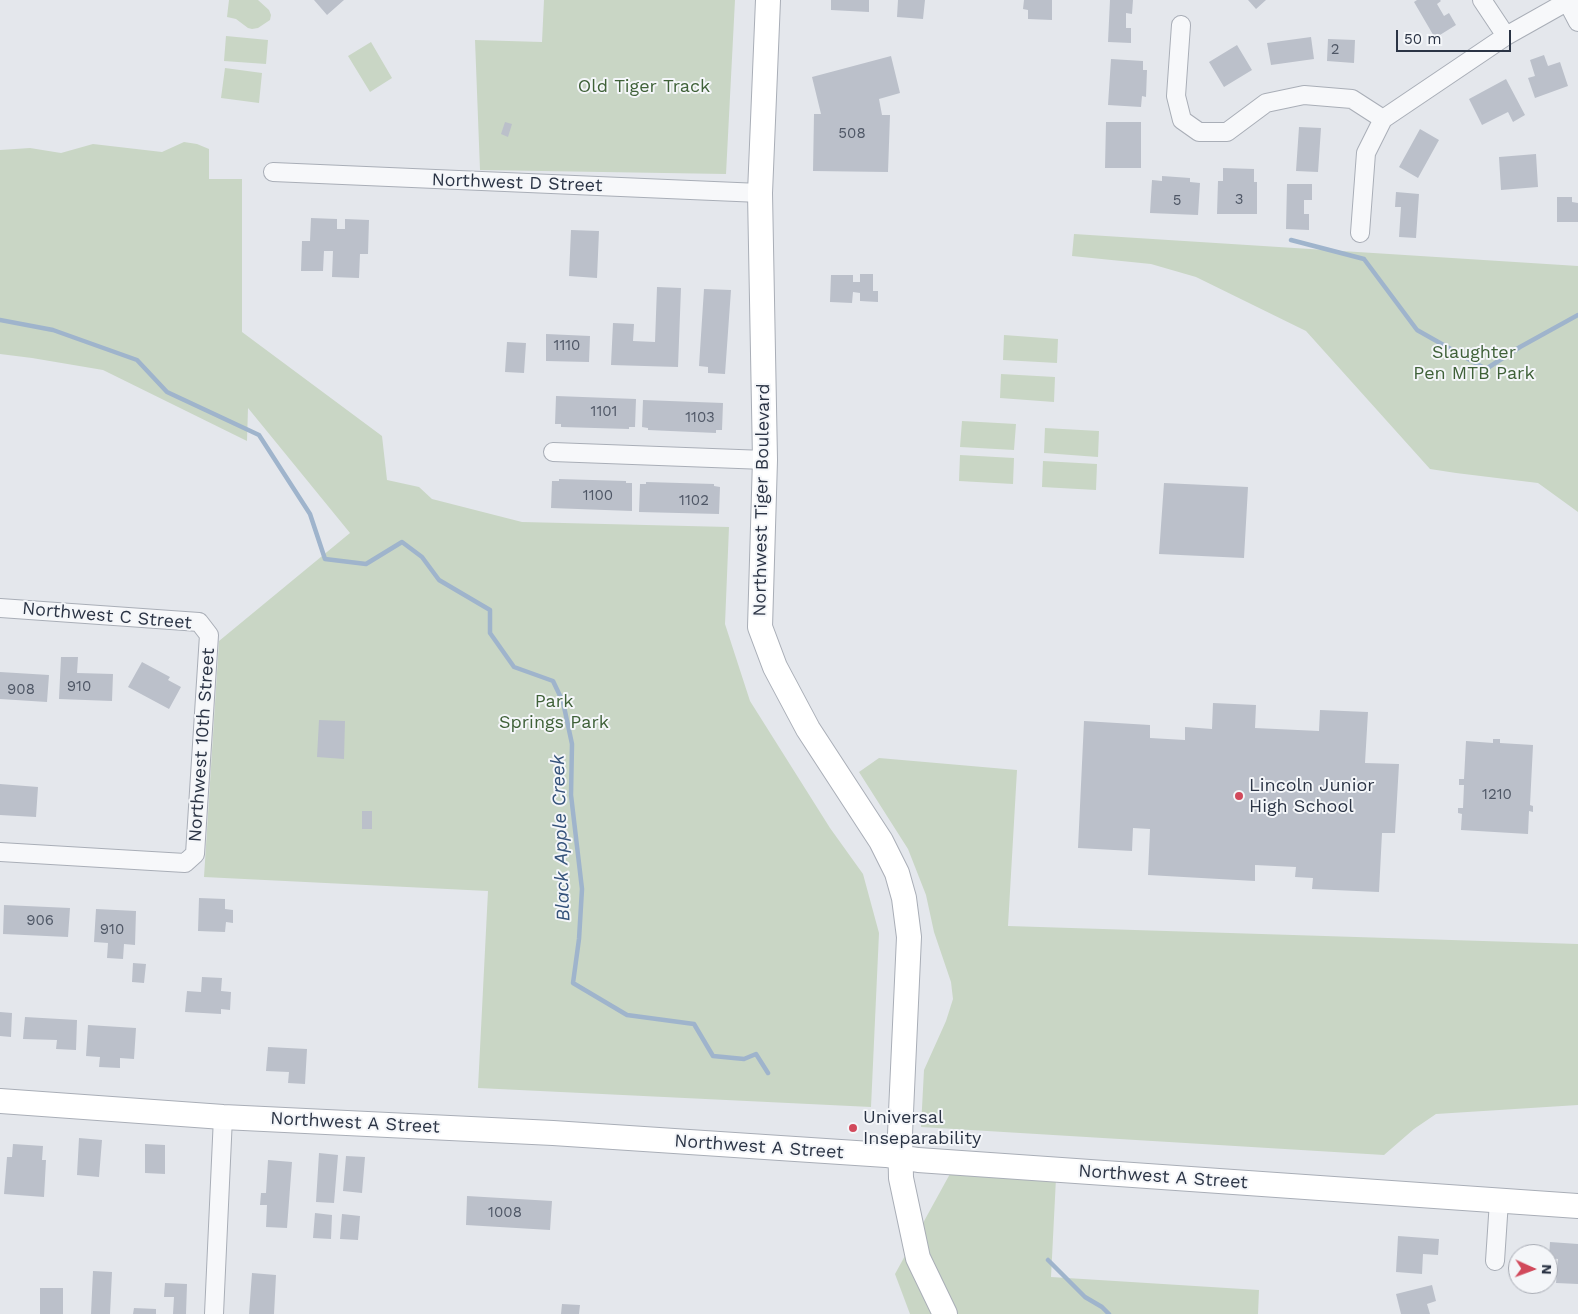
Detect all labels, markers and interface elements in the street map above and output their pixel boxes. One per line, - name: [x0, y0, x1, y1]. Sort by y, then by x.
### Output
- scale bar: [1398, 20, 1513, 52]
- text: 50 m: [1404, 30, 1441, 48]
- house number: 2: [1331, 41, 1339, 59]
- park label: Old Tiger Track: [578, 76, 710, 98]
- house number: 508: [838, 125, 866, 143]
- street label: Northwest D Street: [431, 169, 603, 197]
- house number: 3: [1235, 191, 1243, 209]
- house number: 5: [1173, 192, 1181, 210]
- house number: 1110: [554, 337, 580, 355]
- park label: Slaughter Pen MTB Park: [1413, 342, 1535, 384]
- street label: Northwest Tiger Boulevard: [749, 383, 775, 617]
- house number: 1101: [591, 403, 617, 421]
- house number: 1103: [685, 409, 715, 427]
- house number: 1100: [583, 487, 613, 505]
- house number: 1102: [679, 492, 709, 510]
- street label: Northwest C Street: [21, 598, 193, 634]
- street label: Northwest 10th Street: [184, 647, 220, 843]
- house number: 910: [67, 678, 91, 696]
- house number: 908: [7, 681, 35, 699]
- park label: Park Springs Park: [499, 691, 609, 734]
- water label: Black Apple Creek: [547, 754, 575, 922]
- place label: Lincoln Junior High School: [1249, 775, 1375, 818]
- house number: 1210: [1482, 786, 1512, 804]
- marker: Lincoln Junior High School: [1233, 790, 1245, 802]
- house number: 906: [26, 912, 54, 930]
- house number: 910: [100, 921, 124, 939]
- place label: Universal Inseparability: [863, 1107, 981, 1150]
- street label: Northwest A Street: [270, 1108, 440, 1138]
- marker: Universal Inseparability: [847, 1122, 859, 1134]
- street label: Northwest A Street: [674, 1130, 844, 1164]
- street label: Northwest A Street: [1078, 1160, 1248, 1194]
- house number: 1008: [488, 1204, 522, 1222]
- north arrow: [1508, 1244, 1558, 1294]
- text: N: [1539, 1264, 1555, 1275]

